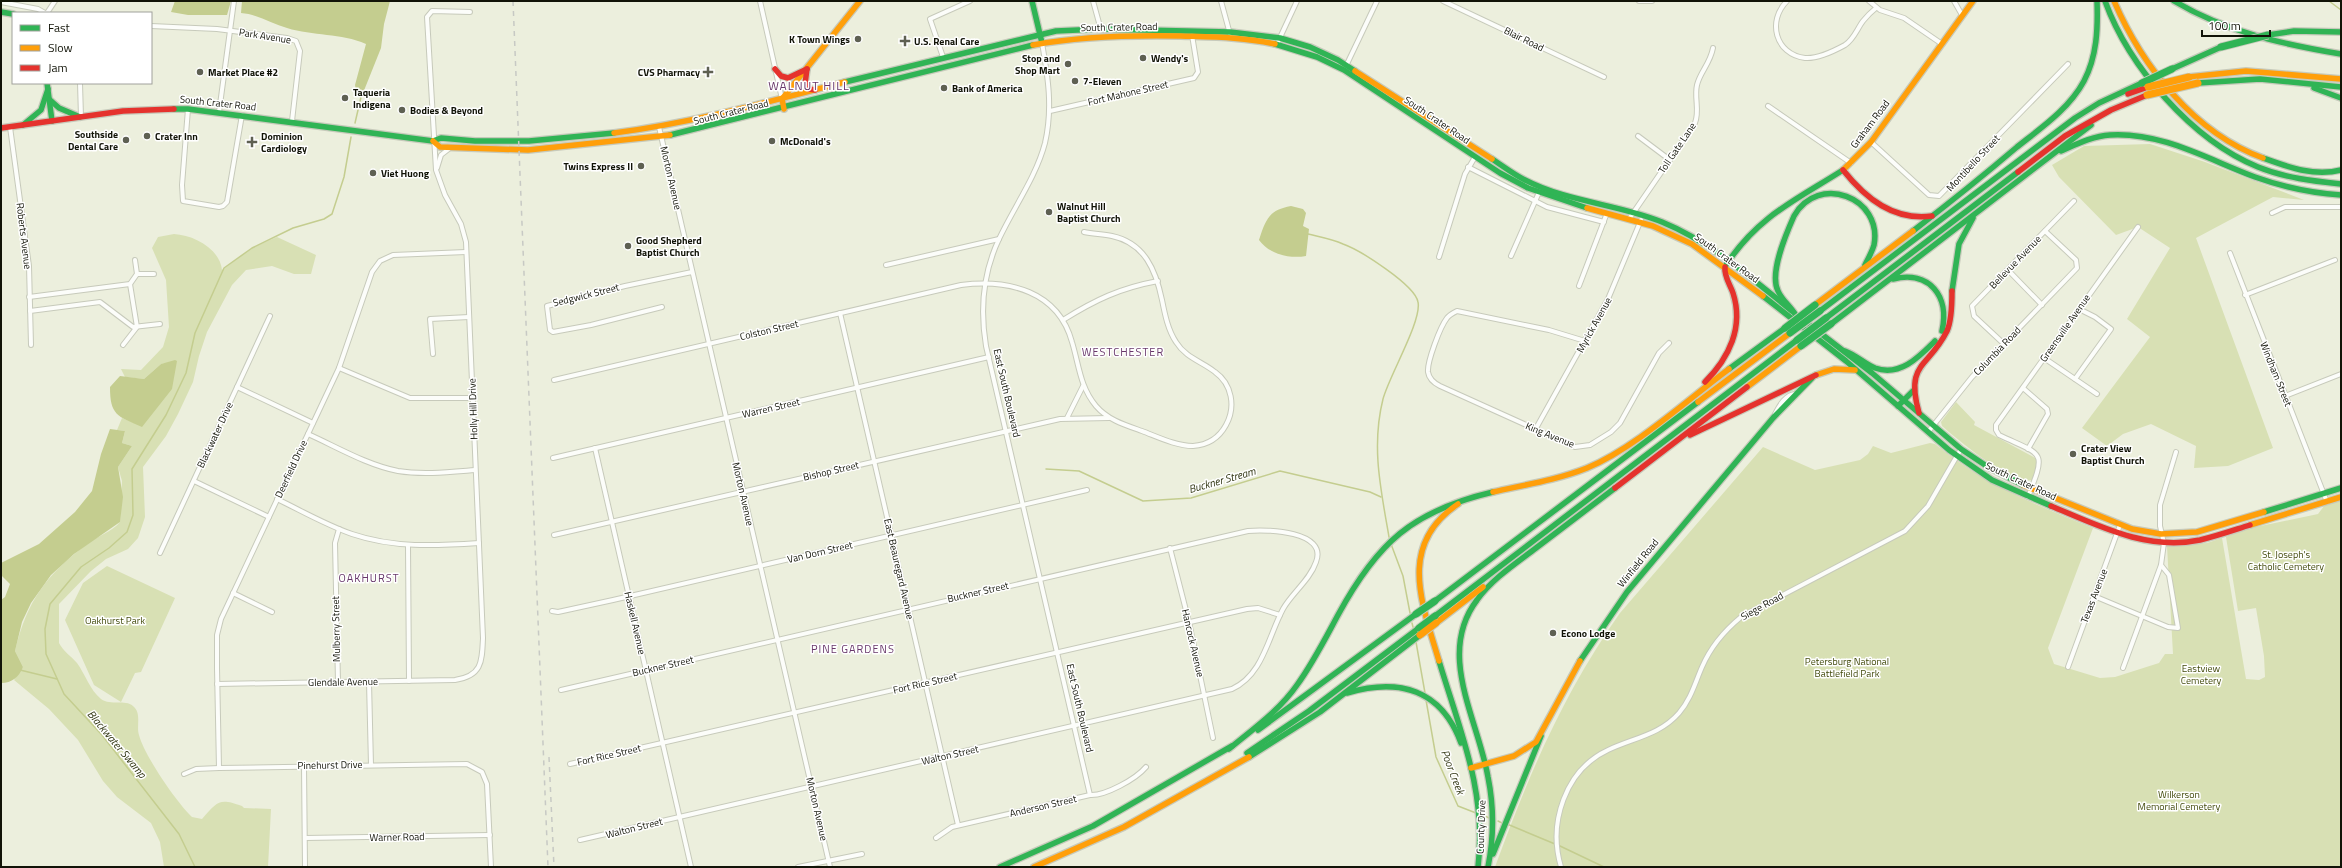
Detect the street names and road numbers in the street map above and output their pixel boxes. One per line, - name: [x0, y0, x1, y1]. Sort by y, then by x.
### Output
- street label: South Crater Road: [1080, 19, 1158, 35]
- street label: Blair Road: [1501, 23, 1547, 55]
- street label: Park Avenue: [238, 24, 292, 48]
- street label: Fort Mahone Street: [1086, 76, 1170, 110]
- street label: South Crater Road: [179, 92, 257, 114]
- street label: South Crater Road: [1401, 92, 1473, 148]
- street label: South Crater Road: [692, 95, 770, 129]
- street label: Graham Road: [1847, 97, 1893, 151]
- street label: Toll Gate Lane: [1654, 120, 1700, 176]
- street label: Montibello Street: [1943, 131, 2004, 195]
- street label: Morton Avenue: [656, 145, 686, 211]
- street label: Roberts Avenue: [12, 202, 36, 270]
- street label: South Crater Road: [1692, 229, 1762, 287]
- street label: Bellevue Avenue: [1985, 232, 2045, 292]
- street label: Sedgwick Street: [551, 279, 621, 310]
- street label: Greensville Avenue: [2036, 291, 2094, 365]
- street label: Myrick Avenue: [1573, 294, 1615, 356]
- street label: Colston Street: [738, 316, 800, 344]
- street label: Columbia Road: [1970, 323, 2024, 379]
- street label: Windham Street: [2256, 339, 2296, 409]
- street label: East South Boulevard: [990, 347, 1024, 439]
- street label: Holly Hill Drive: [464, 378, 482, 440]
- street label: Warren Street: [741, 394, 802, 422]
- street label: Blackwater Drive: [193, 400, 237, 470]
- street label: King Avenue: [1523, 418, 1577, 452]
- street label: Deerfield Drive: [271, 438, 311, 500]
- street label: Bishop Street: [802, 457, 861, 485]
- street label: South Crater Road: [1983, 458, 2059, 504]
- street label: Morton Avenue: [728, 461, 758, 527]
- street label: East Beauregard Avenue: [880, 517, 918, 621]
- street label: Winfield Road: [1614, 536, 1662, 590]
- street label: Van Dorn Street: [786, 537, 855, 567]
- street label: Texas Avenue: [2077, 567, 2111, 625]
- street label: Buckner Street: [946, 578, 1011, 606]
- street label: Siege Road: [1738, 588, 1786, 624]
- street label: Haskell Avenue: [620, 590, 650, 656]
- street label: Mulberry Street: [328, 595, 344, 662]
- street label: Hancock Avenue: [1178, 608, 1208, 678]
- street label: Buckner Street: [631, 652, 696, 680]
- street label: East South Boulevard: [1063, 662, 1097, 754]
- street label: Fort Rice Street: [892, 668, 959, 698]
- street label: Glendale Avenue: [308, 674, 378, 690]
- street label: Fort Rice Street: [576, 740, 643, 770]
- street label: Walton Street: [920, 741, 981, 769]
- street label: Pinehurst Drive: [297, 757, 363, 773]
- street label: Morton Avenue: [802, 776, 832, 842]
- street label: Anderson Street: [1008, 791, 1078, 821]
- street label: County Drive: [1473, 800, 1489, 854]
- street label: Walton Street: [604, 814, 665, 842]
- street label: Warner Road: [369, 829, 425, 845]

